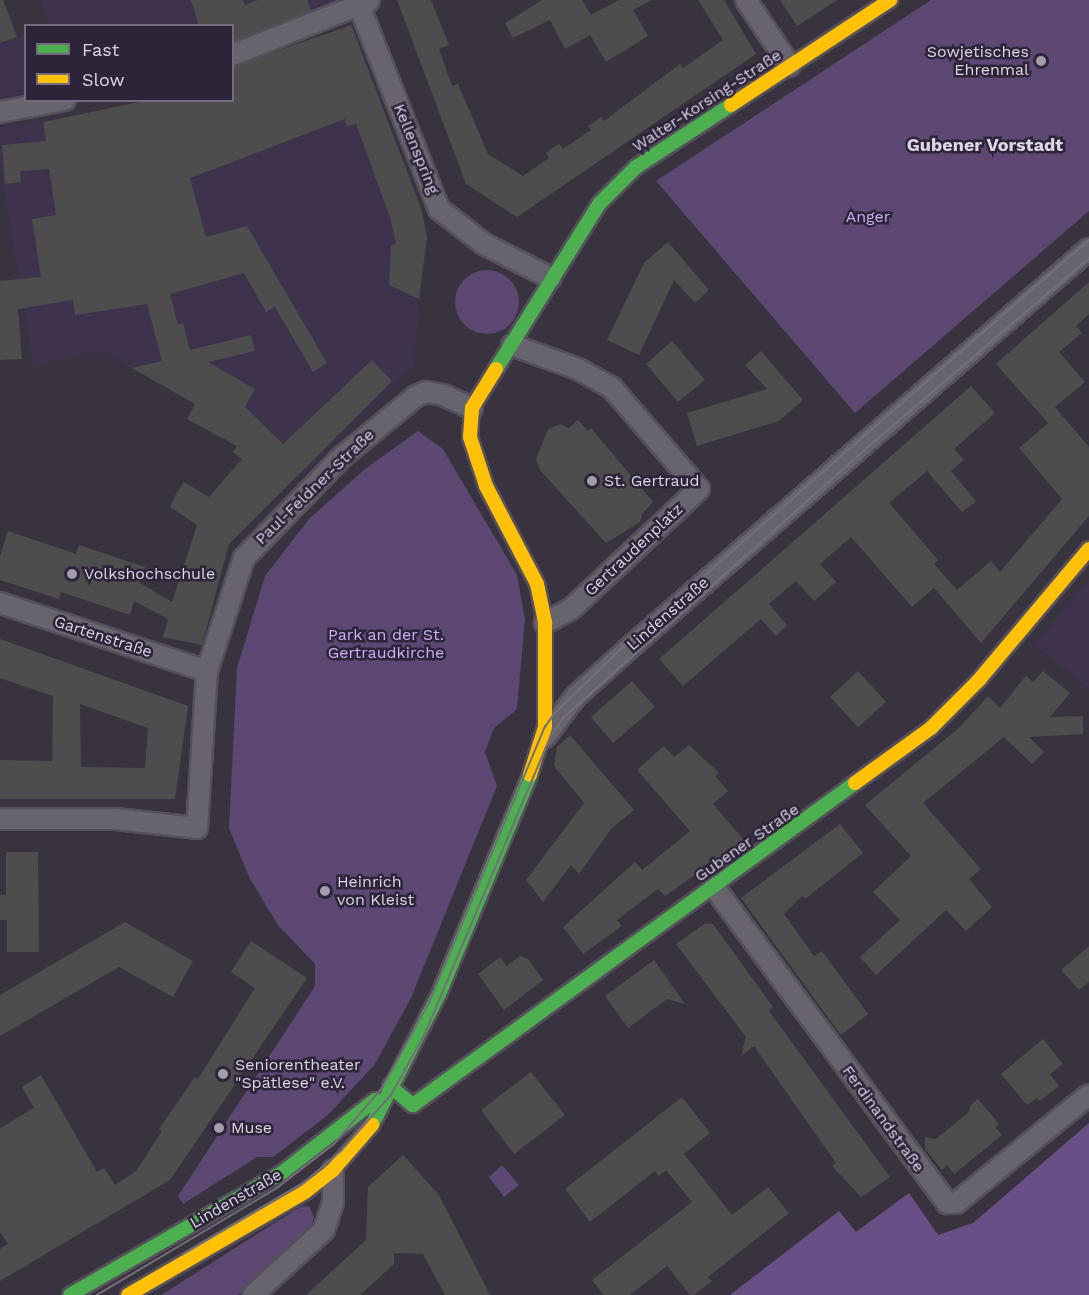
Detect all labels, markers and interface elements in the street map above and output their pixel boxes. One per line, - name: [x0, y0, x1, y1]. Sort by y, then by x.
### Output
- legend: [24, 24, 234, 102]
- text: Fast: [82, 39, 119, 60]
- place label: Sowjetisches Ehrenmal: [927, 42, 1029, 80]
- street label: Walter-Korsing-Straße: [629, 46, 785, 156]
- marker: Sowjetisches Ehrenmal: [1034, 54, 1048, 68]
- text: Slow: [82, 69, 125, 90]
- street label: Kellenspring: [389, 101, 443, 197]
- district label: Gubener Vorstadt: [906, 134, 1064, 156]
- park label: Anger: [846, 207, 890, 227]
- street label: Paul-Feldner-Straße: [252, 425, 378, 549]
- place label: St. Gertraud: [604, 471, 700, 491]
- marker: St. Gertraud: [585, 474, 599, 488]
- street label: Gertraudenplatz: [581, 500, 687, 600]
- place label: Volkshochschule: [84, 564, 215, 584]
- marker: Volkshochschule: [65, 567, 79, 581]
- street label: Lindenstraße: [623, 573, 713, 655]
- street label: Gartenstraße: [51, 612, 155, 662]
- park label: Park an der St. Gertraudkirche: [328, 625, 444, 663]
- street label: Gubener Straße: [691, 800, 803, 886]
- place label: Heinrich von Kleist: [337, 872, 414, 910]
- marker: Heinrich von Kleist: [318, 884, 332, 898]
- place label: Seniorentheater "Spätlese" e.V.: [235, 1055, 361, 1093]
- street label: Ferdinandstraße: [838, 1062, 928, 1176]
- marker: Seniorentheater "Spätlese" e.V.: [216, 1067, 230, 1081]
- place label: Muse: [231, 1118, 272, 1138]
- marker: Muse: [212, 1121, 226, 1135]
- street label: Lindenstraße: [187, 1165, 285, 1233]

